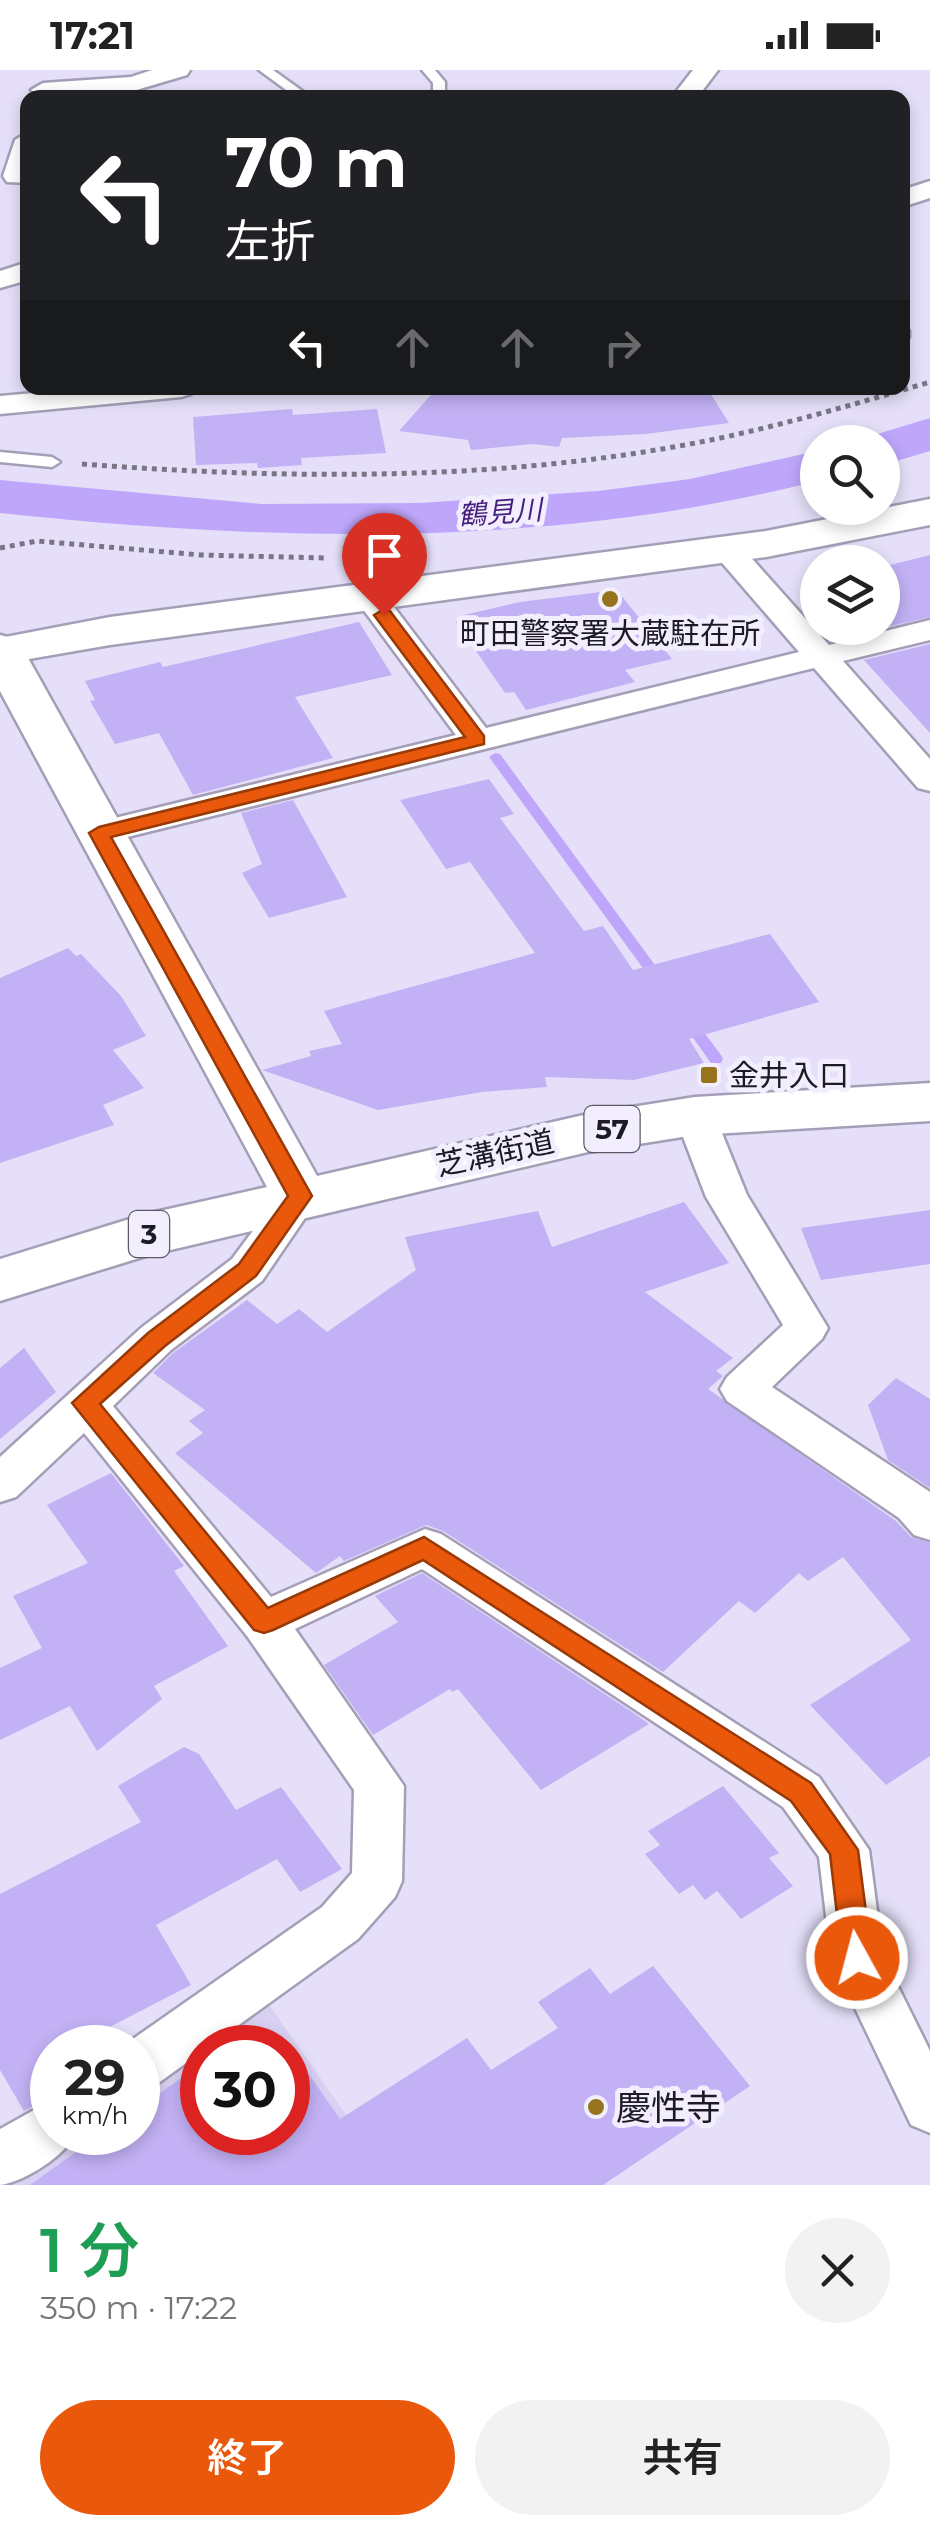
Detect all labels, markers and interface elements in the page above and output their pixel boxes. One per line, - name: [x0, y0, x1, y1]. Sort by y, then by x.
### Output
- text: 17:21: [50, 12, 135, 59]
- text: 70 m: [225, 119, 408, 205]
- icon: left: [60, 130, 190, 260]
- text: 左折: [225, 213, 315, 268]
- icon: left: [280, 320, 335, 375]
- icon: ahead: [385, 320, 440, 375]
- icon: ahead: [490, 320, 545, 375]
- icon: right: [595, 320, 650, 375]
- map controls: [800, 425, 900, 645]
- button: search: [800, 425, 900, 525]
- water label: 鶴見川: [457, 492, 546, 532]
- pin: [342, 513, 427, 616]
- icon: arrive: [357, 528, 412, 583]
- button: layers: [800, 545, 900, 645]
- marker: 町田警察署大蔵駐在所: [599, 588, 621, 610]
- place label: 町田警察署大蔵駐在所: [460, 615, 760, 652]
- place label: 金井入口: [729, 1057, 849, 1094]
- marker: 金井入口: [698, 1064, 720, 1086]
- road number: 57: [584, 1106, 640, 1152]
- street label: 芝溝街道: [432, 1122, 558, 1184]
- road number: 3: [129, 1211, 169, 1257]
- position arrow: [805, 1906, 909, 2010]
- speed limit sign: 30: [180, 2025, 310, 2155]
- text: 29: [64, 2047, 126, 2108]
- place label: 慶性寺: [616, 2086, 721, 2129]
- marker: 慶性寺: [585, 2096, 607, 2118]
- text: km/h: [62, 2100, 128, 2130]
- text: 1 分: [40, 2214, 139, 2287]
- button: close: [785, 2218, 890, 2323]
- text: 350 m · 17:22: [40, 2288, 237, 2327]
- button: 終了: [40, 2400, 455, 2515]
- button: 共有: [475, 2400, 890, 2515]

